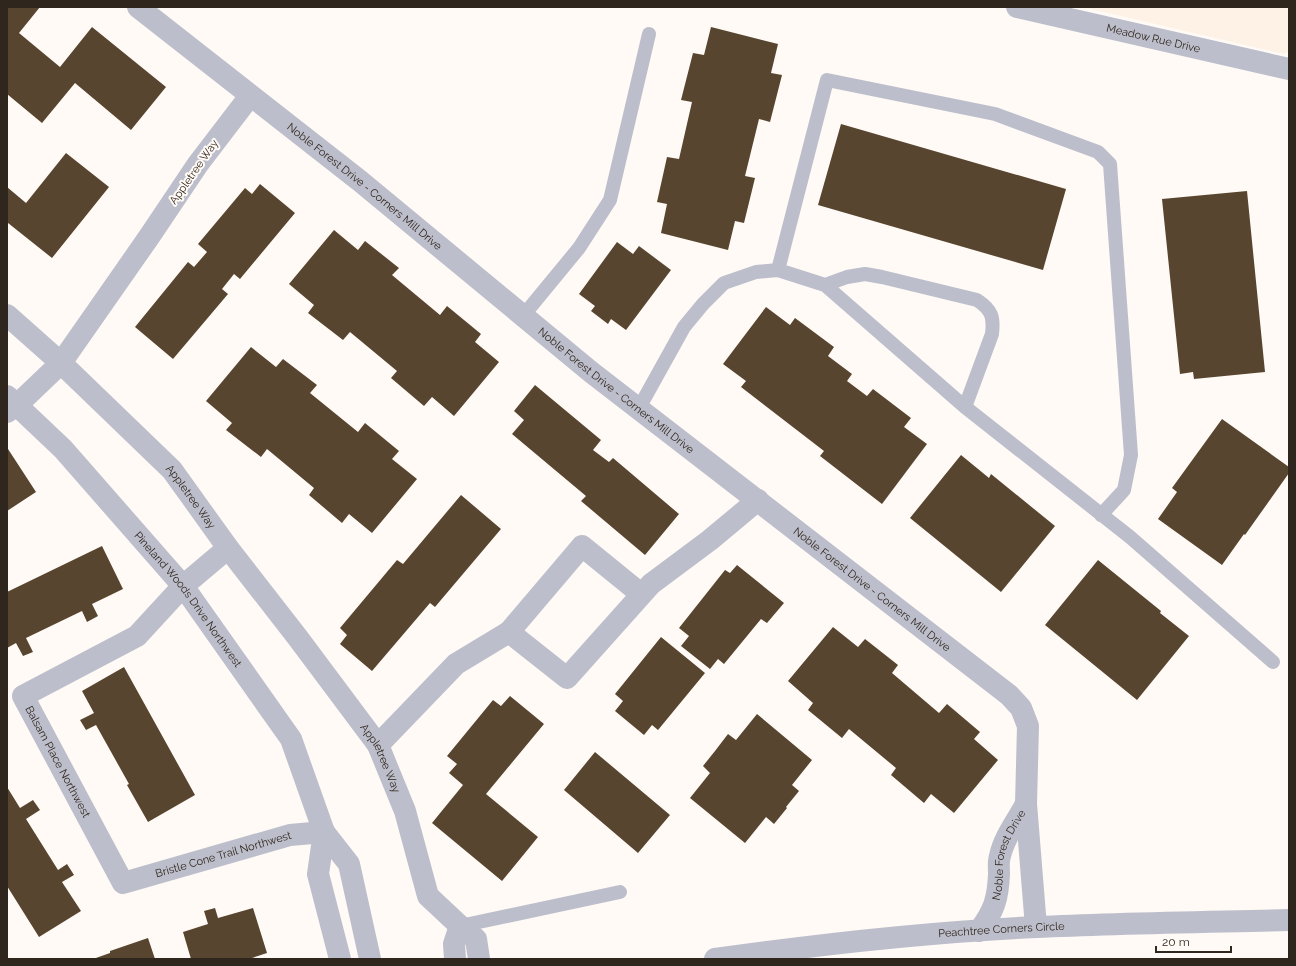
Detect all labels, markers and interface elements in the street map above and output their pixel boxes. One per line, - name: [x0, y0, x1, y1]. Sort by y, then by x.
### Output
- street label: Meadow Rue Drive: [1105, 21, 1202, 55]
- street label: Noble Forest Drive - Corners Mill Drive: [285, 120, 445, 253]
- street label: Appletree Way: [167, 137, 221, 207]
- street label: Noble Forest Drive - Corners Mill Drive: [536, 325, 697, 456]
- street label: Appletree Way: [164, 462, 218, 531]
- street label: Noble Forest Drive - Corners Mill Drive: [791, 524, 954, 654]
- street label: Pineland Woods Drive Northwest: [132, 529, 245, 670]
- street label: Balsam Place Northwest: [23, 703, 93, 820]
- street label: Appletree Way: [358, 721, 403, 795]
- street label: Noble Forest Drive: [989, 807, 1028, 901]
- street label: Bristle Cone Trail Northwest: [154, 828, 293, 880]
- street label: Peachtree Corners Circle: [938, 919, 1065, 940]
- scale bar: [1156, 928, 1231, 954]
- text: 20 m: [1162, 935, 1190, 949]

